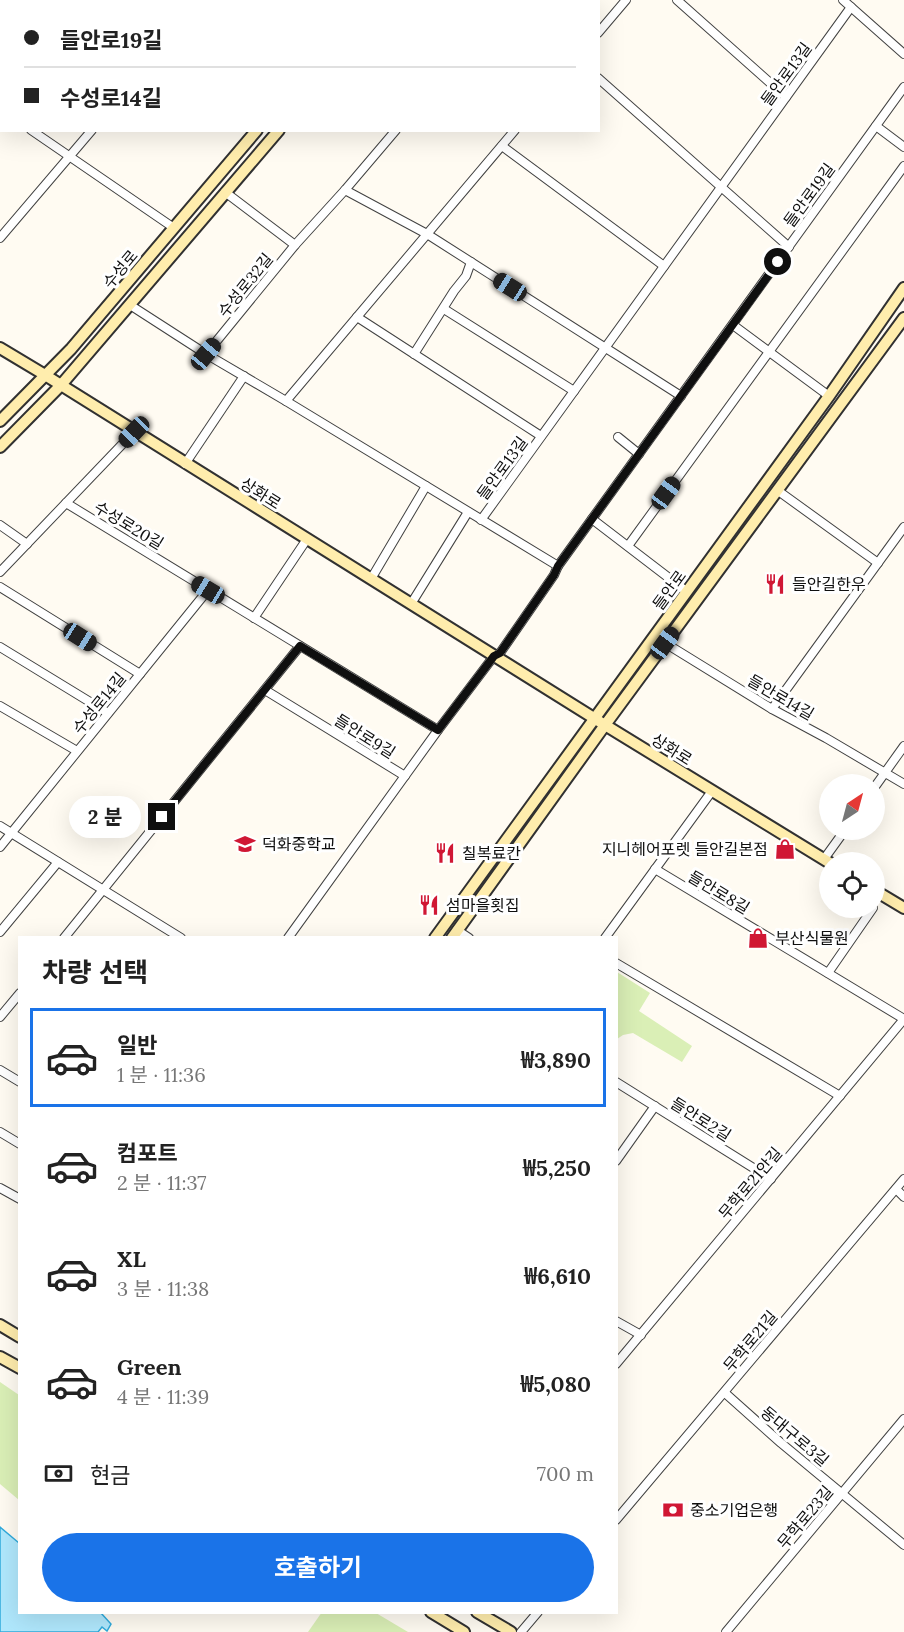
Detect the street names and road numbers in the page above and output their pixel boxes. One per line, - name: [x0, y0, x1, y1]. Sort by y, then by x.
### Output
- street label: 들안로13길: [756, 38, 816, 110]
- street label: 들안로19길: [779, 159, 839, 231]
- street label: 수성로: [98, 245, 142, 292]
- street label: 수성로32길: [213, 249, 277, 321]
- street label: 들안로13길: [472, 432, 532, 504]
- street label: 상화로: [237, 473, 285, 513]
- street label: 수성로20길: [91, 496, 167, 554]
- street label: 들안로: [648, 566, 690, 614]
- street label: 수성로14길: [68, 668, 130, 738]
- street label: 들안로14길: [744, 670, 818, 724]
- street label: 들안로9길: [331, 709, 399, 763]
- street label: 상화로: [648, 729, 696, 769]
- street label: 들안로8길: [685, 866, 753, 918]
- street label: 들안로2길: [667, 1093, 735, 1145]
- street label: 무학로21안길: [714, 1143, 786, 1223]
- street label: 무학로21길: [719, 1306, 781, 1376]
- street label: 동대구로3길: [757, 1402, 833, 1470]
- street label: 무학로23길: [773, 1481, 837, 1553]

